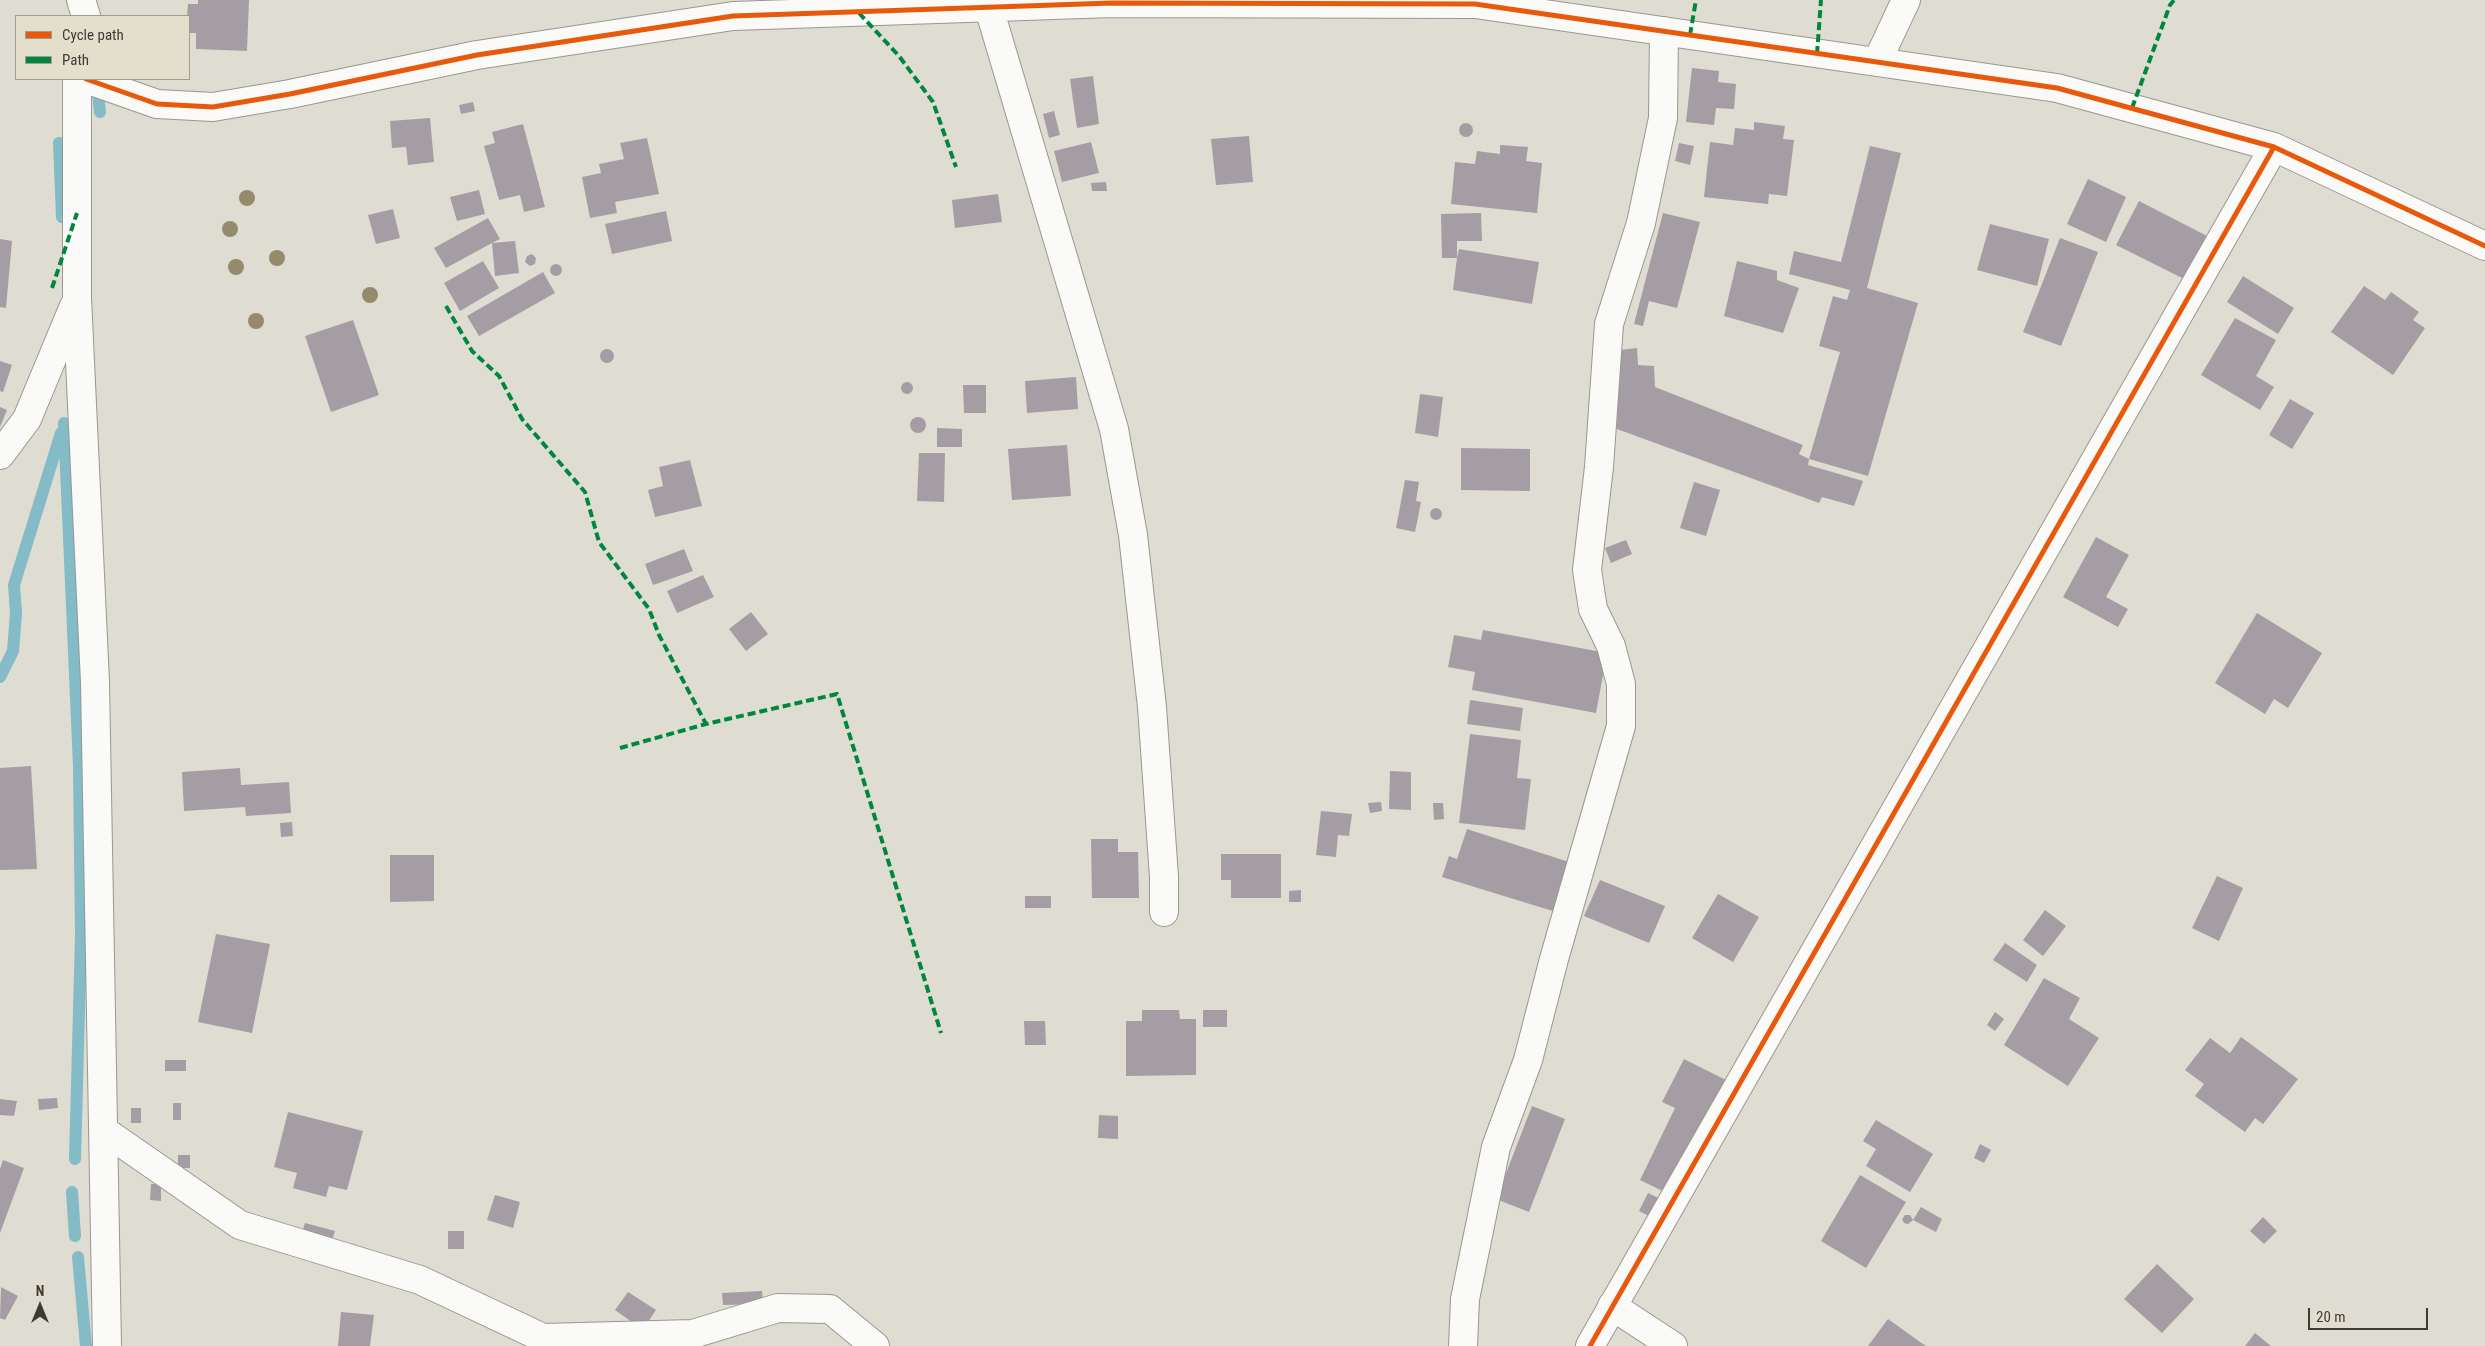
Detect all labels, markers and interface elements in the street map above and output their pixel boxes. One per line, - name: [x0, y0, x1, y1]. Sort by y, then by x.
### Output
- legend: [15, 15, 190, 80]
- text: Cycle path: [62, 26, 124, 44]
- text: Path: [62, 51, 89, 69]
- north arrow: [15, 1281, 65, 1331]
- text: N: [36, 1283, 44, 1299]
- scale bar: [2310, 1298, 2430, 1330]
- text: 20 m: [2316, 1308, 2346, 1326]

